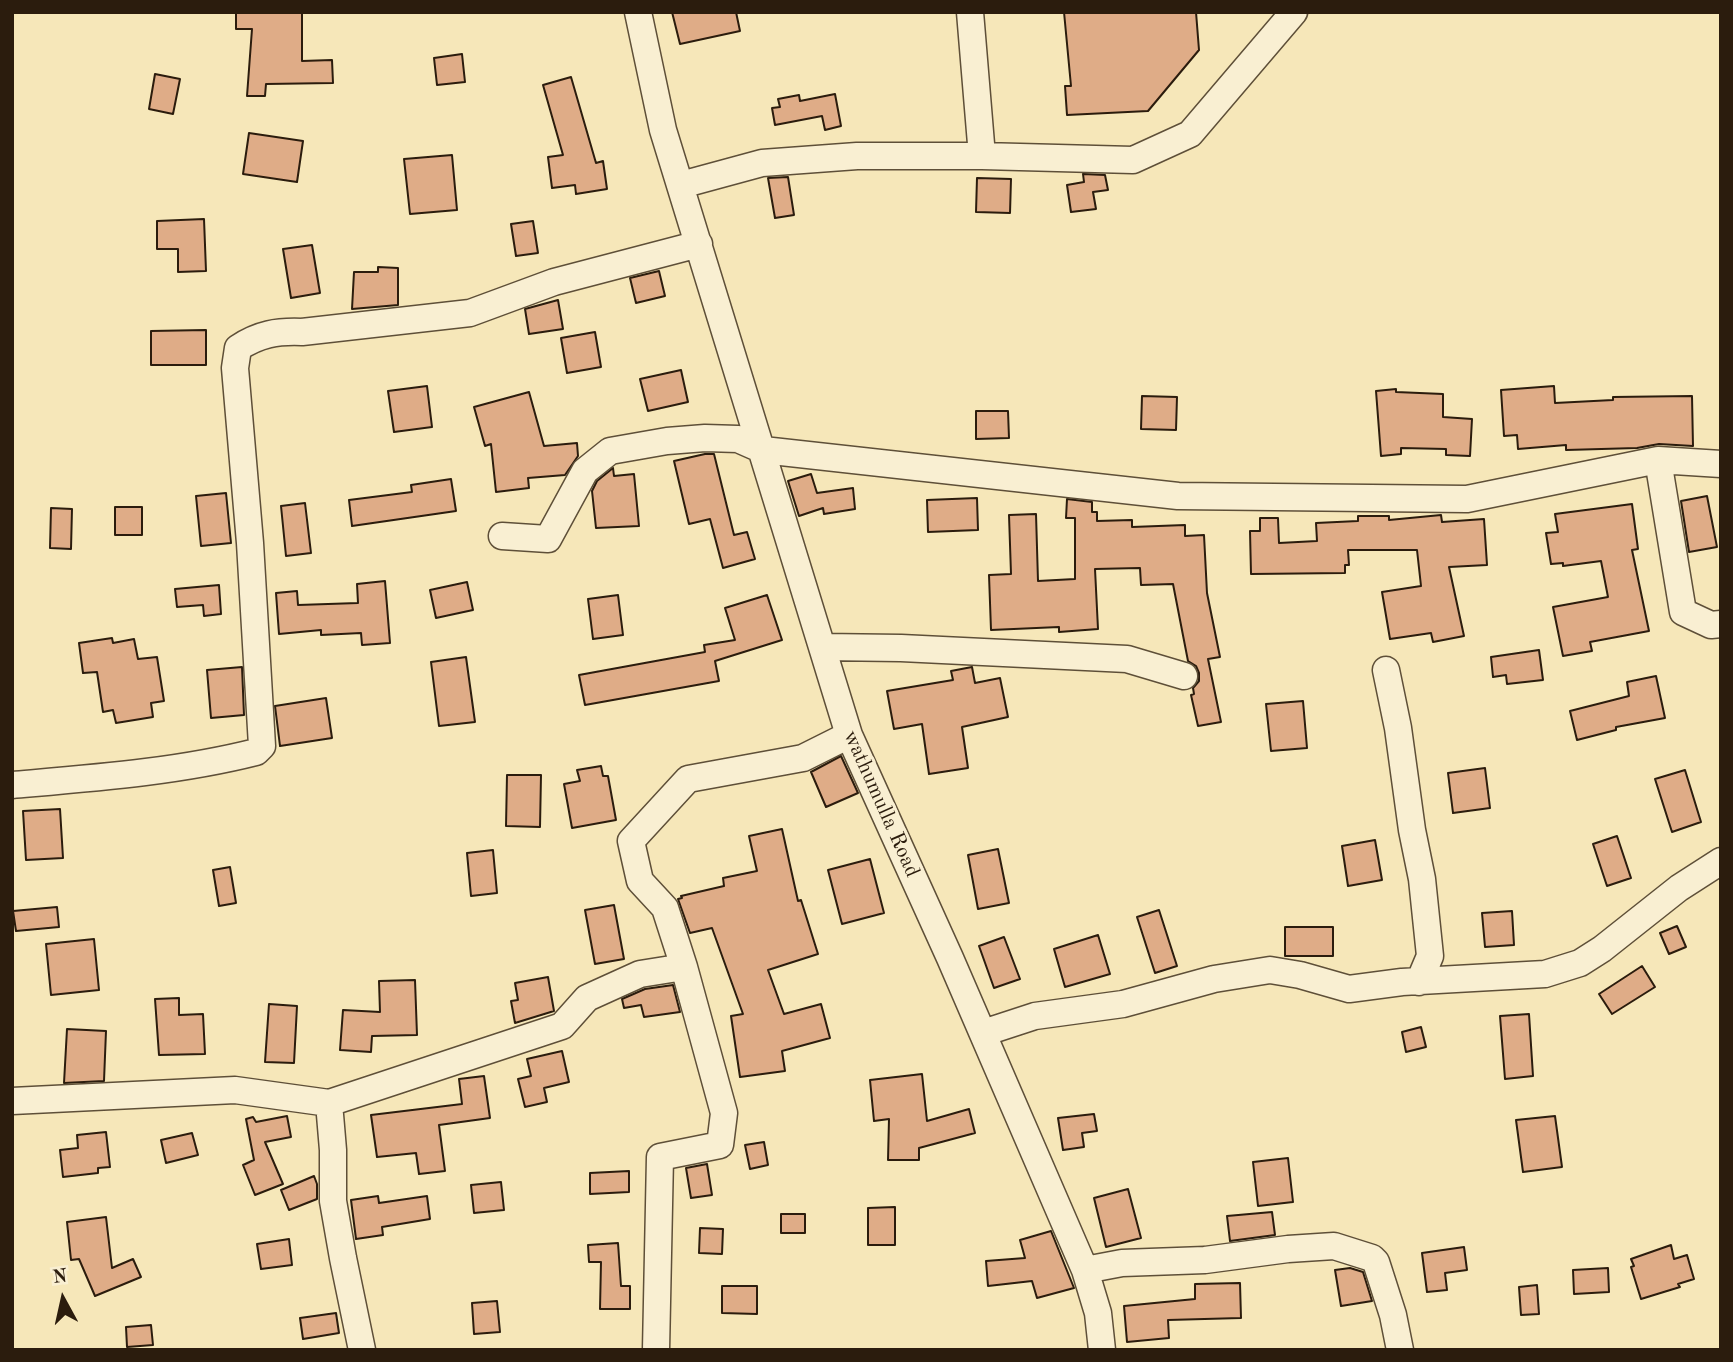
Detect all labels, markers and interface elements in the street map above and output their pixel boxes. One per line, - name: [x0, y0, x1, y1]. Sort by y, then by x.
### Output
- street label: wathumulla Road: [837, 727, 925, 881]
- north arrow: [28, 1264, 98, 1334]
- text: N: [51, 1267, 69, 1288]

